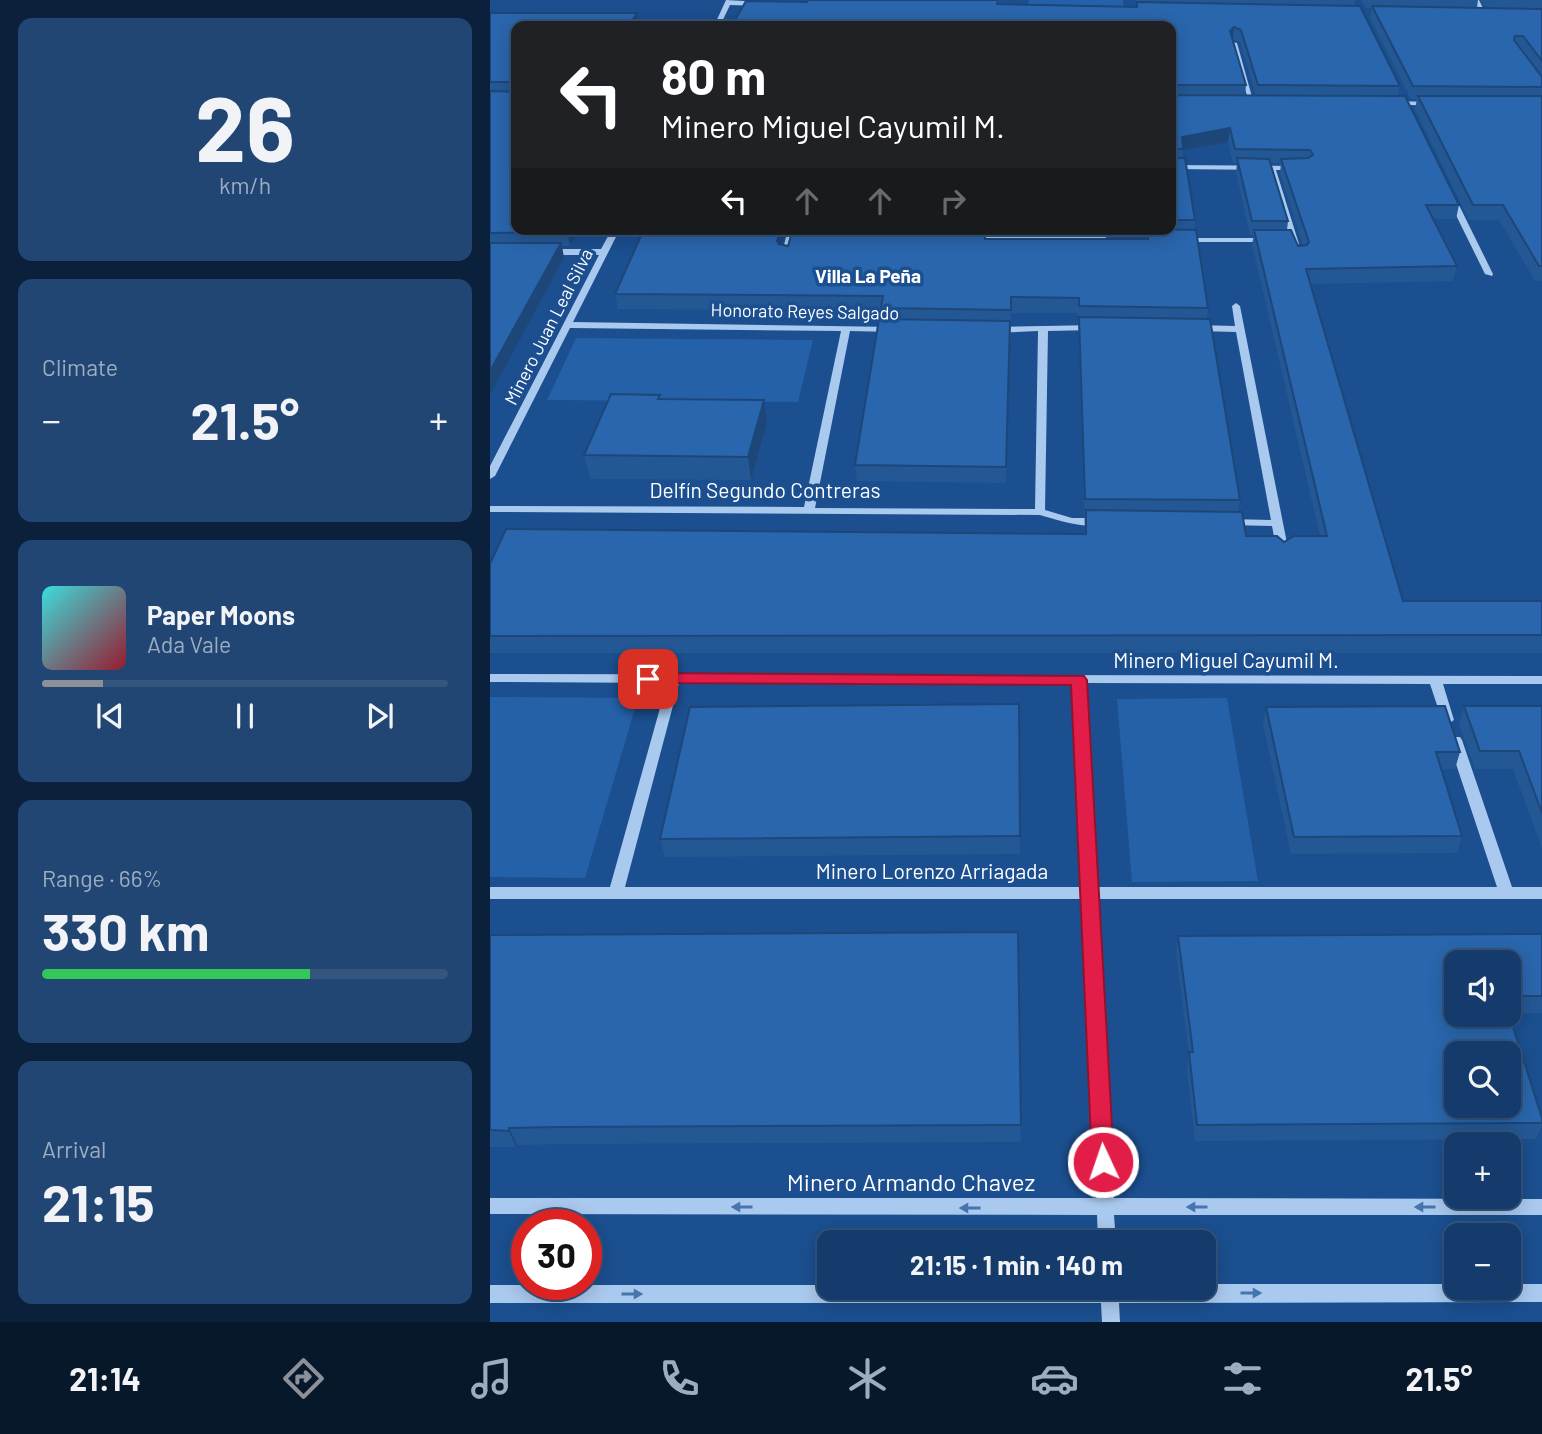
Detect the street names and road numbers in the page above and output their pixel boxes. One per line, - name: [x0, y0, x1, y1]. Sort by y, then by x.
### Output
- street label: Minero Juan Leal Silva: [499, 245, 597, 408]
- street label: Honorato Reyes Salgado: [711, 298, 899, 324]
- street label: Delfín Segundo Contreras: [650, 477, 880, 502]
- street label: Minero Miguel Cayumil M.: [1113, 647, 1339, 672]
- street label: Minero Lorenzo Arriagada: [816, 858, 1048, 883]
- street label: Minero Armando Chavez: [787, 1167, 1035, 1196]

